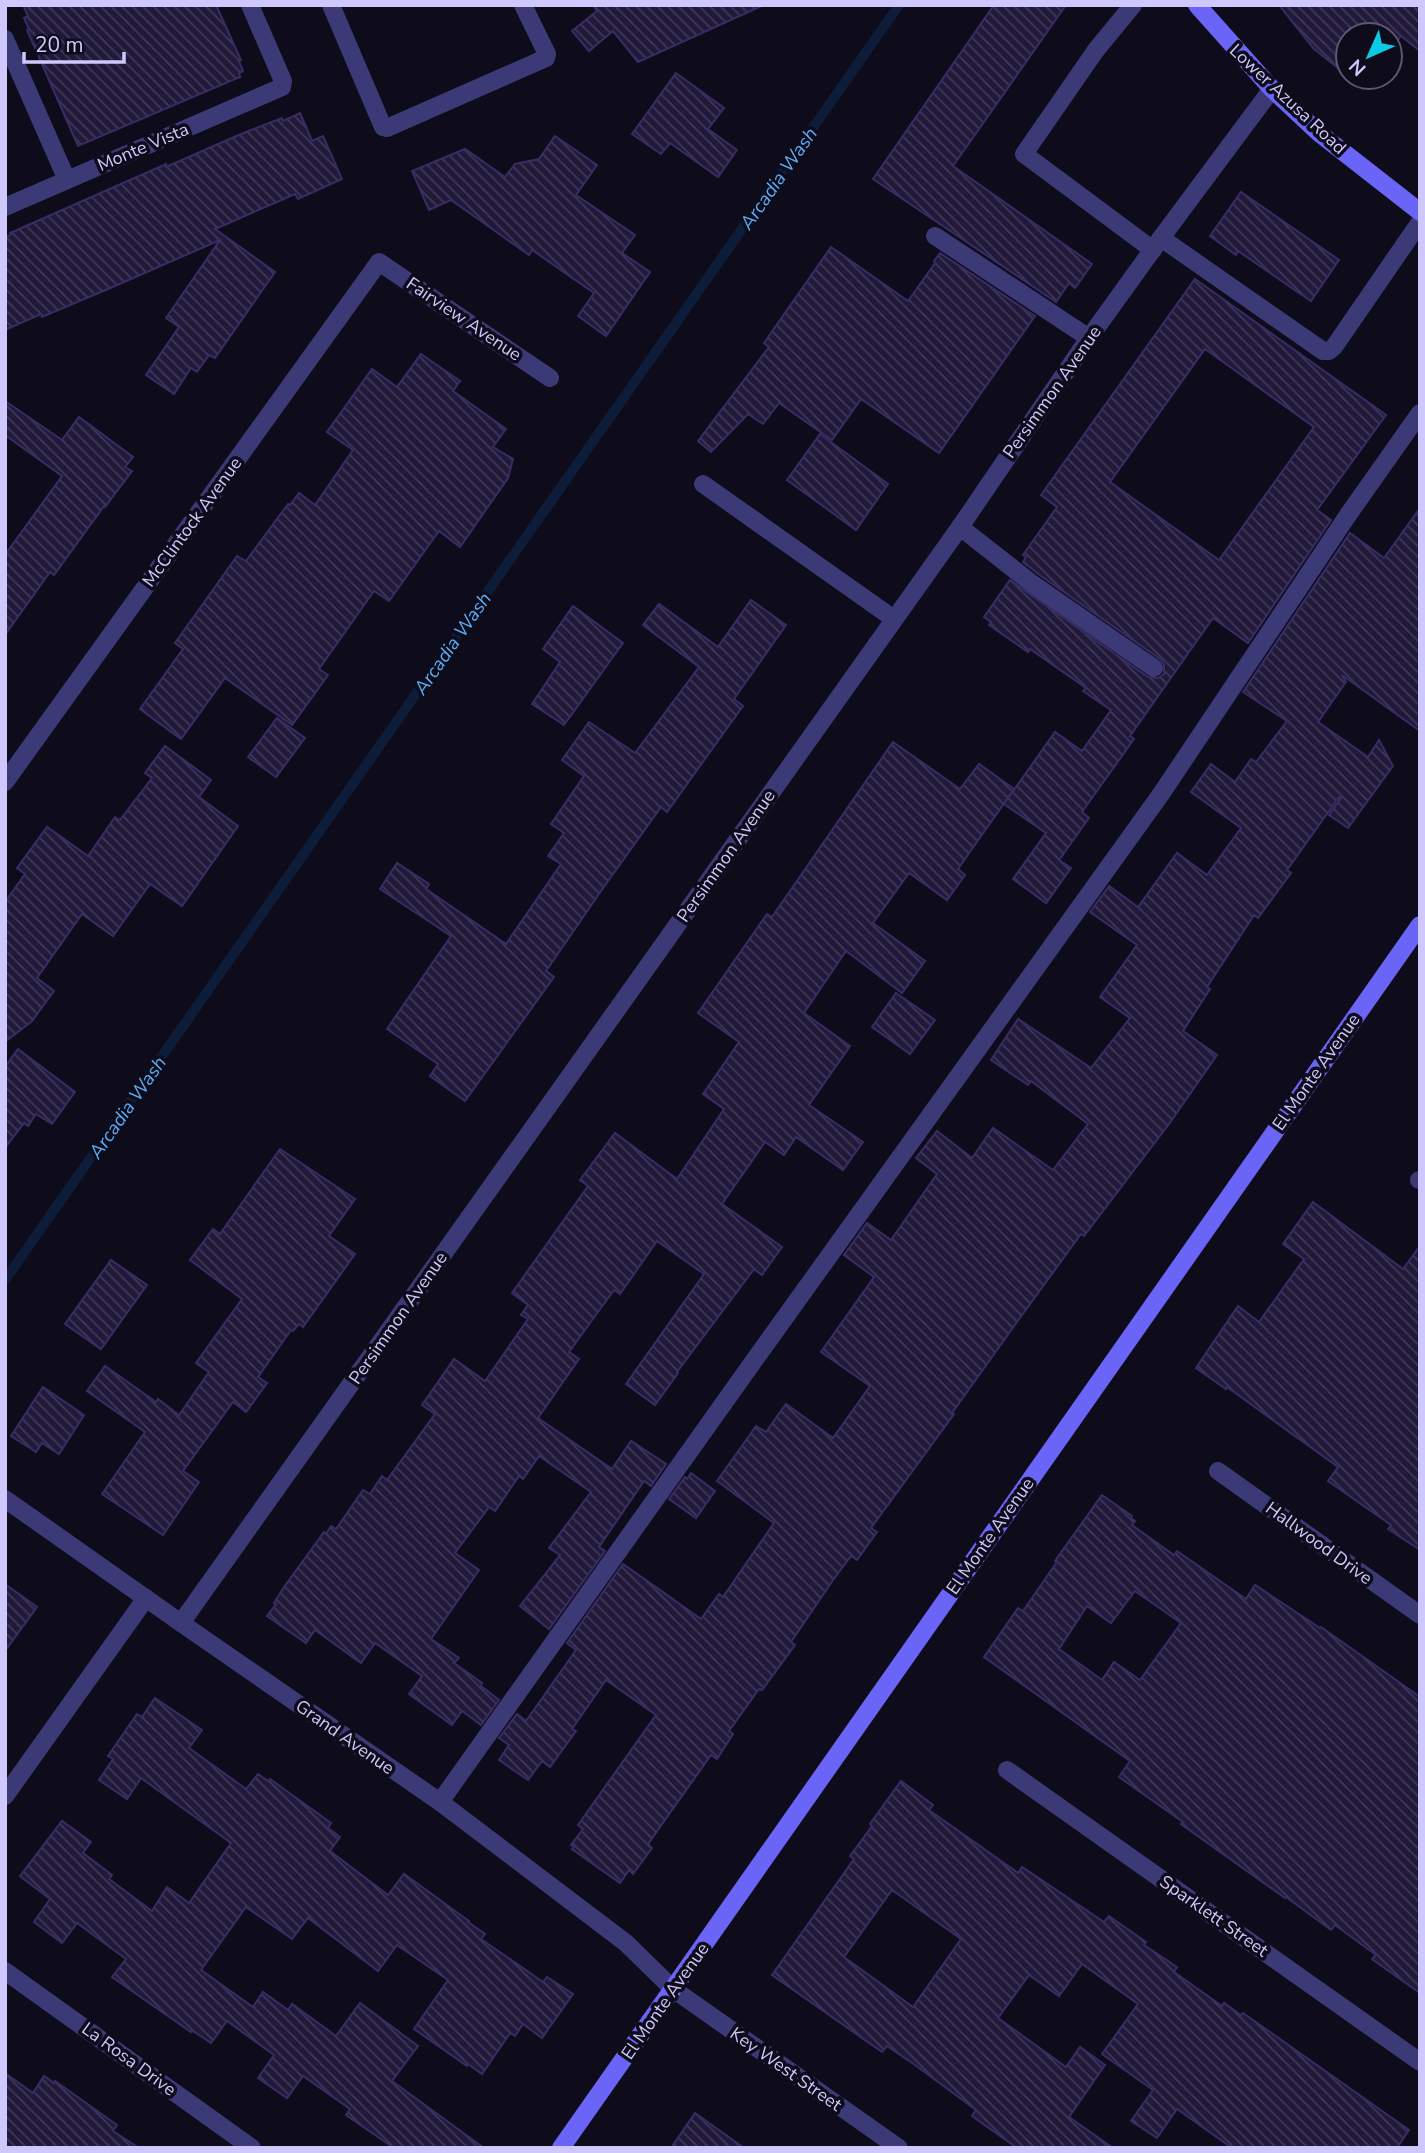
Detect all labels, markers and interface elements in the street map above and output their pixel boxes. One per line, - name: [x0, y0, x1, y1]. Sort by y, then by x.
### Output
- scale bar: [24, 21, 124, 65]
- north arrow: [1334, 21, 1404, 91]
- text: 20 m: [35, 31, 84, 59]
- street label: Lower Azusa Road: [1224, 39, 1352, 159]
- text: N: [1343, 53, 1372, 82]
- street label: Monte Vista: [94, 117, 192, 177]
- water label: Arcadia Wash: [733, 122, 824, 236]
- street label: Fairview Avenue: [402, 272, 526, 366]
- street label: Persimmon Avenue: [997, 321, 1107, 463]
- street label: McClintock Avenue: [137, 452, 247, 592]
- water label: Arcadia Wash: [407, 587, 498, 701]
- street label: Persimmon Avenue: [671, 785, 781, 927]
- street label: El Monte Avenue: [1267, 1009, 1365, 1135]
- water label: Arcadia Wash: [82, 1051, 173, 1165]
- street label: Persimmon Avenue: [343, 1247, 453, 1389]
- street label: El Monte Avenue: [941, 1473, 1039, 1599]
- street label: Hallwood Drive: [1261, 1496, 1377, 1590]
- street label: Grand Avenue: [291, 1694, 399, 1780]
- street label: Sparklett Street: [1155, 1870, 1274, 1963]
- street label: El Monte Avenue: [616, 1938, 714, 2064]
- street label: La Rosa Drive: [77, 2017, 181, 2101]
- street label: Key West Street: [725, 2022, 847, 2117]

